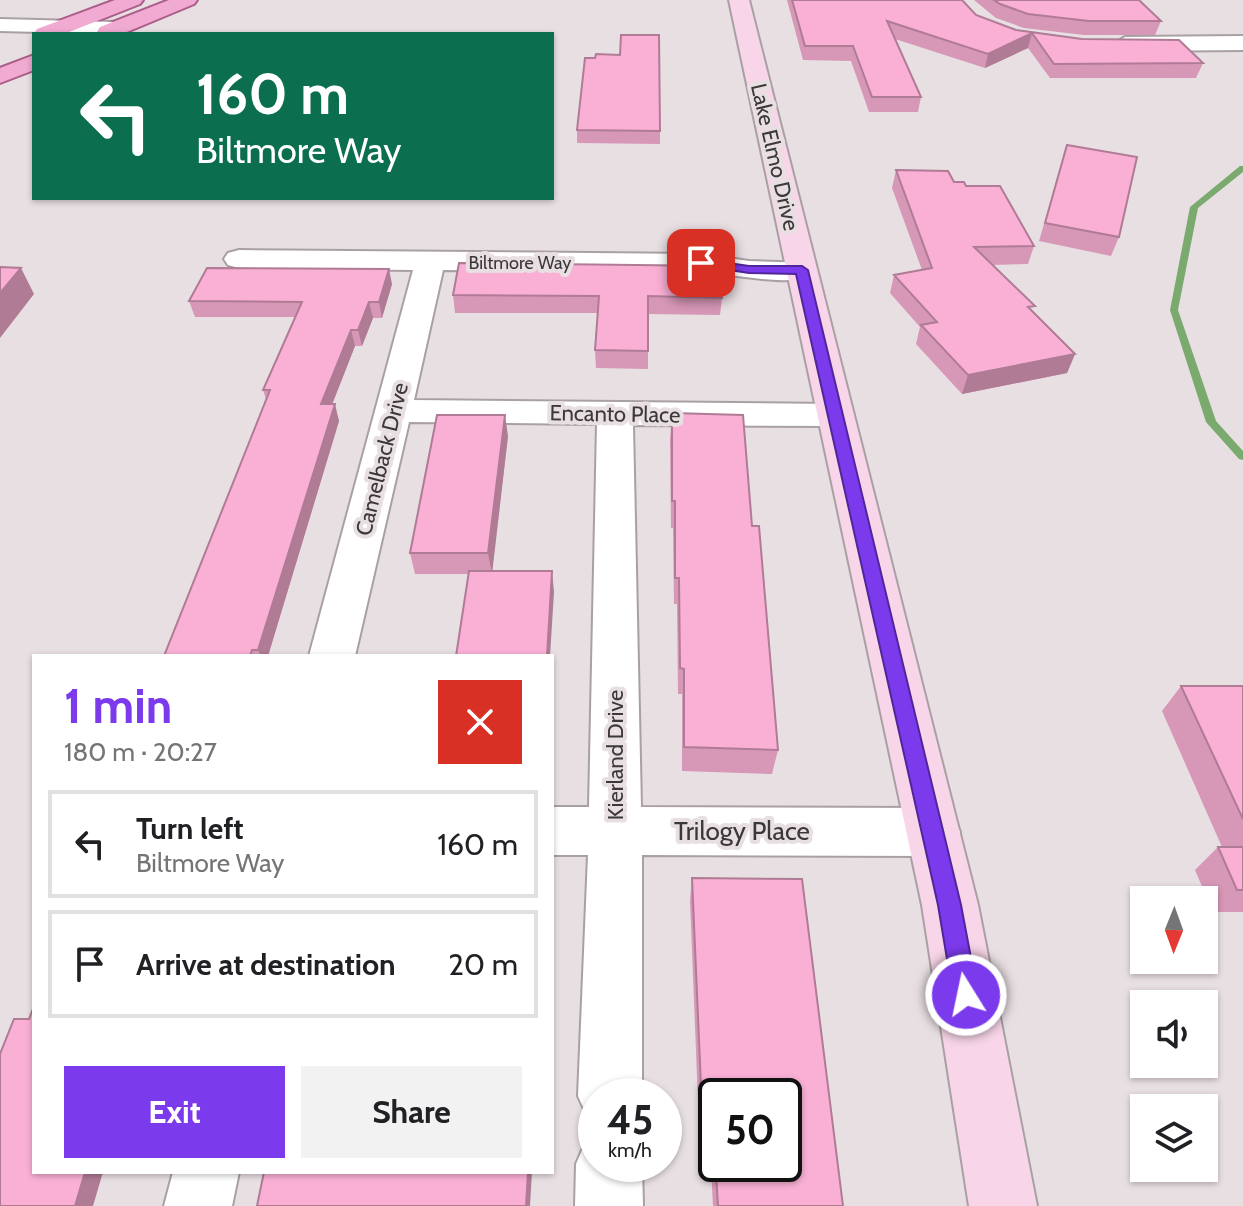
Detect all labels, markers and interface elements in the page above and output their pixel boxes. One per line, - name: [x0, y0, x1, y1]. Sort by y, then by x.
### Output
- text: 160 m: [196, 60, 349, 128]
- icon: left: [64, 64, 168, 168]
- street label: Lake Elmo Drive: [745, 81, 805, 233]
- text: Biltmore Way: [196, 128, 402, 172]
- pin: [667, 229, 735, 297]
- icon: arrive: [679, 241, 723, 285]
- street label: Biltmore Way: [469, 252, 571, 274]
- street label: Camelback Drive: [350, 380, 414, 538]
- street label: Encanto Place: [549, 399, 681, 429]
- text: 1 min: [64, 677, 172, 735]
- button: close: [438, 680, 522, 764]
- street label: Kierland Drive: [602, 690, 629, 820]
- text: 180 m · 20:27: [64, 736, 217, 768]
- text: Turn left: [136, 810, 244, 847]
- street label: Trilogy Place: [674, 815, 810, 847]
- icon: left: [68, 822, 112, 866]
- text: 160 m: [437, 826, 518, 863]
- text: Biltmore Way: [136, 847, 284, 879]
- north arrow: [1130, 886, 1218, 974]
- map controls: [1130, 886, 1218, 1182]
- icon: arrive: [68, 942, 112, 986]
- text: Arrive at destination: [136, 946, 396, 983]
- text: 20 m: [448, 946, 518, 983]
- position arrow: [924, 953, 1008, 1037]
- button: sound: [1130, 990, 1218, 1078]
- button: Exit: [64, 1066, 285, 1158]
- button: Share: [301, 1066, 522, 1158]
- speed limit sign: 50: [698, 1078, 802, 1182]
- button: layers: [1130, 1094, 1218, 1182]
- text: 45: [607, 1095, 653, 1144]
- text: km/h: [608, 1138, 652, 1162]

